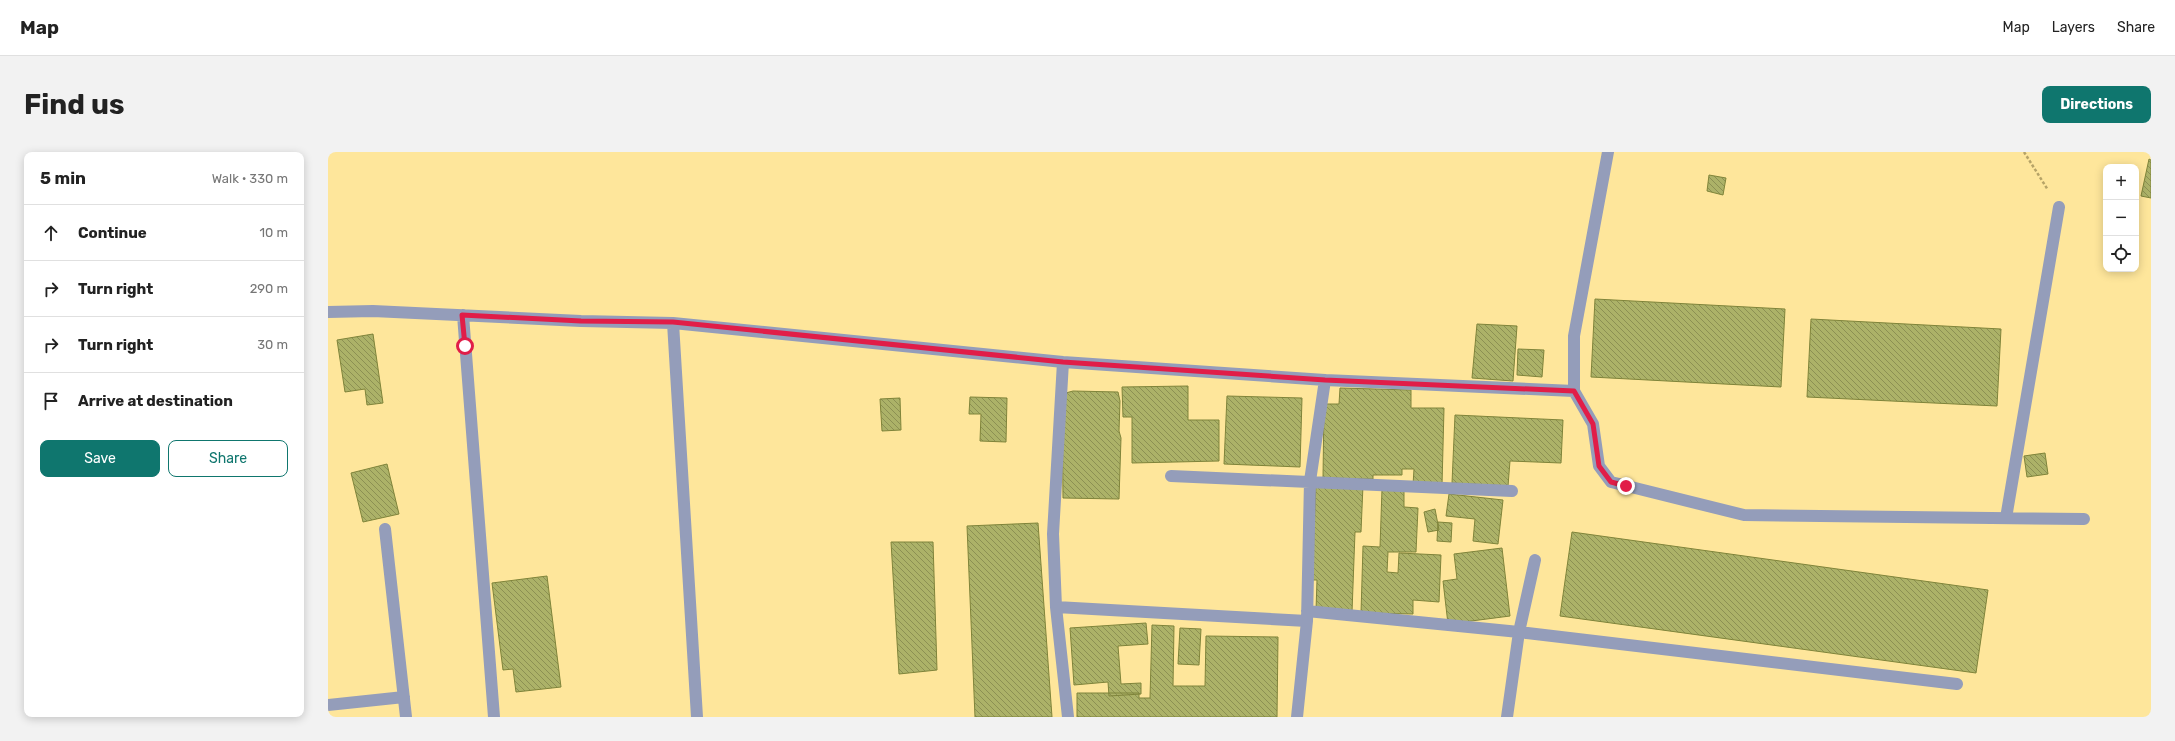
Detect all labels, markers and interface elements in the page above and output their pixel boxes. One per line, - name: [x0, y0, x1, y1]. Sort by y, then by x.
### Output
- text: Map: [20, 16, 59, 39]
- text: Map: [2003, 19, 2030, 36]
- text: Layers: [2052, 19, 2095, 36]
- text: Share: [2117, 19, 2155, 36]
- button: Directions: [2042, 86, 2151, 123]
- text: Find us: [24, 88, 124, 121]
- map controls: [2103, 164, 2139, 272]
- button: +: [2103, 164, 2139, 200]
- text: 5 min: [40, 168, 86, 188]
- text: Walk · 330 m: [212, 171, 288, 186]
- button: −: [2103, 200, 2139, 236]
- icon: ahead: [40, 222, 62, 244]
- text: Continue: [78, 224, 147, 242]
- text: 10 m: [259, 225, 288, 240]
- button: locate: [2103, 236, 2139, 272]
- icon: right: [40, 278, 62, 300]
- text: Turn right: [78, 280, 153, 298]
- text: 290 m: [250, 281, 288, 296]
- icon: right: [40, 334, 62, 356]
- text: Turn right: [78, 336, 153, 354]
- text: 30 m: [257, 337, 288, 352]
- route start: [456, 337, 474, 355]
- icon: arrive: [40, 390, 62, 412]
- text: Arrive at destination: [78, 392, 233, 410]
- button: Save: [40, 440, 160, 477]
- button: Share: [168, 440, 288, 477]
- route end: [1617, 477, 1635, 495]

